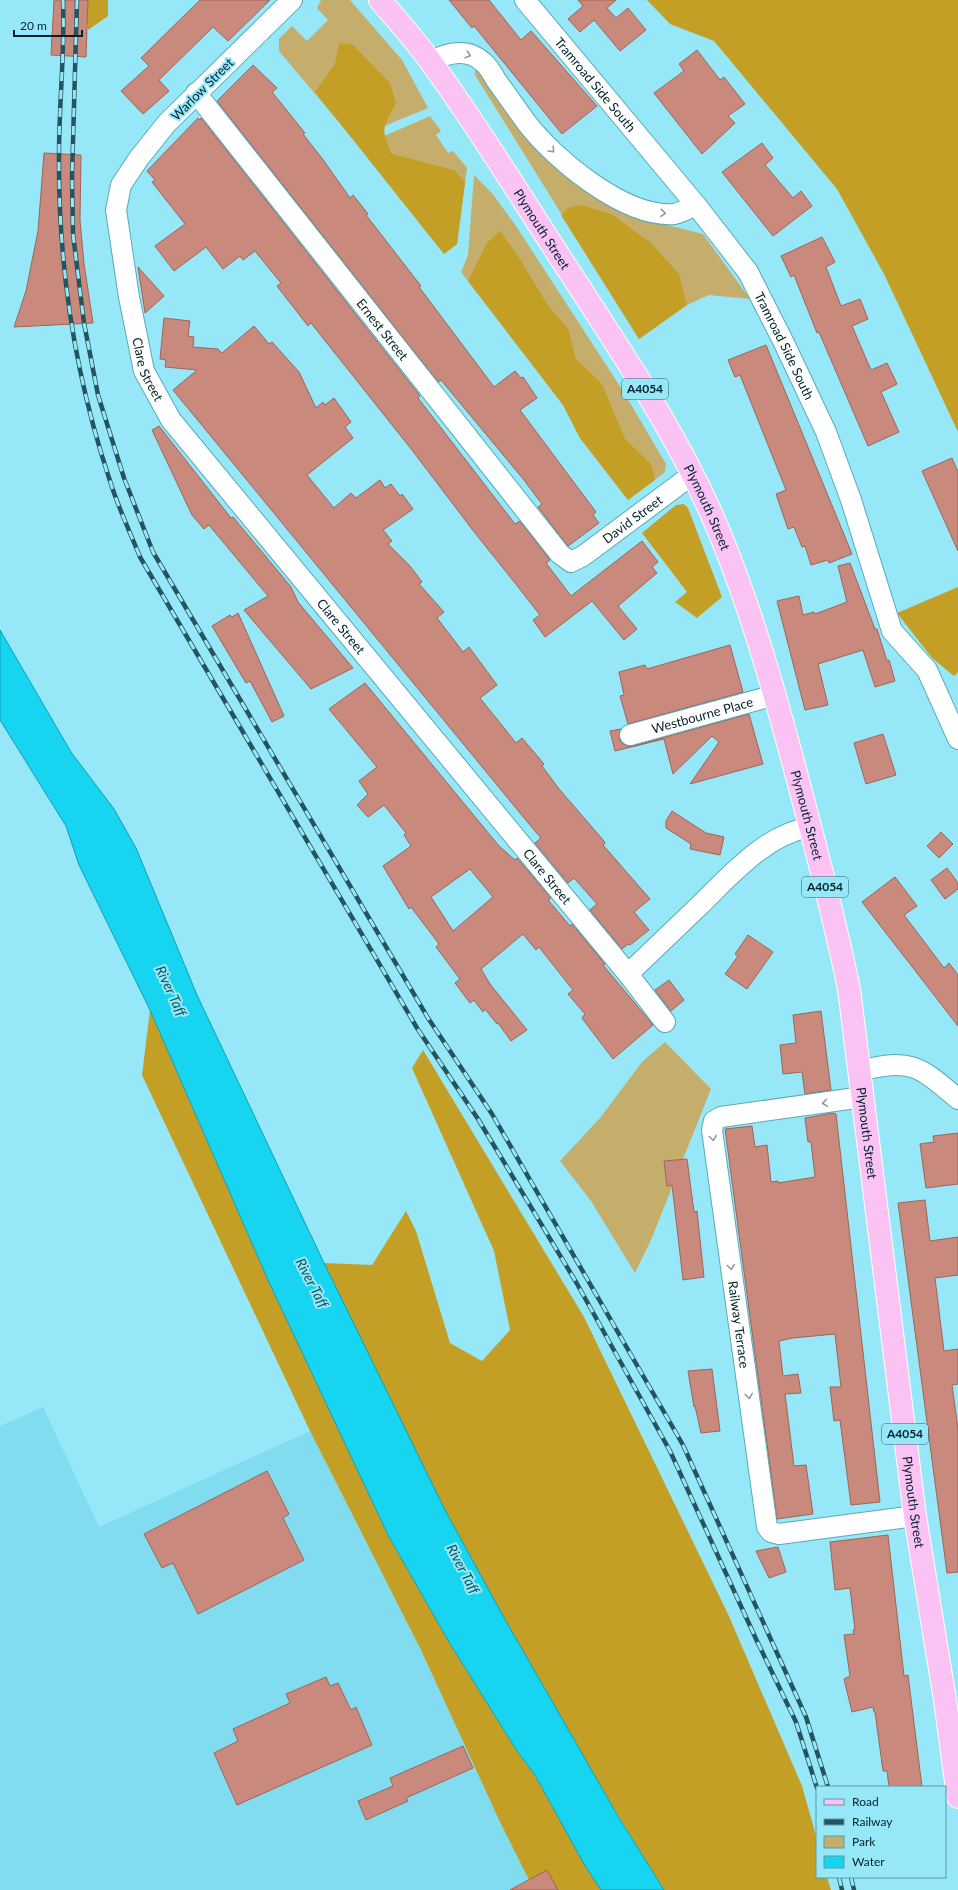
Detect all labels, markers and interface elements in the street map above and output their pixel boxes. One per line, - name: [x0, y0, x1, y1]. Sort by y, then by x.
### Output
- scale bar: [14, 12, 82, 38]
- text: 20 m: [20, 18, 47, 33]
- street label: Tramroad Side South: [551, 34, 639, 135]
- one-way arrow: [464, 50, 471, 59]
- street label: Warlow Street: [167, 54, 237, 124]
- one-way arrow: [548, 145, 555, 153]
- street label: Plymouth Street: [510, 186, 574, 273]
- one-way arrow: [660, 209, 666, 218]
- street label: Tramroad Side South: [751, 289, 818, 402]
- street label: Ernest Street: [353, 295, 412, 364]
- street label: Clare Street: [129, 336, 167, 404]
- road number: A4054: [622, 379, 668, 399]
- street label: Plymouth Street: [681, 462, 734, 553]
- street label: David Street: [599, 491, 666, 547]
- street label: Clare Street: [314, 595, 369, 658]
- street label: Westbourne Place: [650, 693, 755, 737]
- street label: Plymouth Street: [788, 768, 827, 862]
- street label: Clare Street: [520, 845, 575, 908]
- road number: A4054: [802, 877, 848, 897]
- water label: River Taff: [152, 963, 191, 1020]
- street label: Plymouth Street: [853, 1086, 881, 1180]
- one-way arrow: [821, 1098, 828, 1107]
- one-way arrow: [708, 1135, 717, 1141]
- water label: River Taff: [292, 1255, 333, 1312]
- one-way arrow: [726, 1264, 735, 1270]
- street label: Railway Terrace: [725, 1280, 753, 1369]
- one-way arrow: [744, 1393, 753, 1399]
- road number: A4054: [882, 1424, 928, 1444]
- street label: Plymouth Street: [900, 1455, 928, 1549]
- water label: River Taff: [443, 1541, 484, 1598]
- legend: [816, 1786, 946, 1878]
- text: Road: [852, 1794, 879, 1809]
- text: Railway: [852, 1814, 893, 1829]
- text: Park: [852, 1834, 876, 1849]
- text: Water: [852, 1854, 885, 1869]

